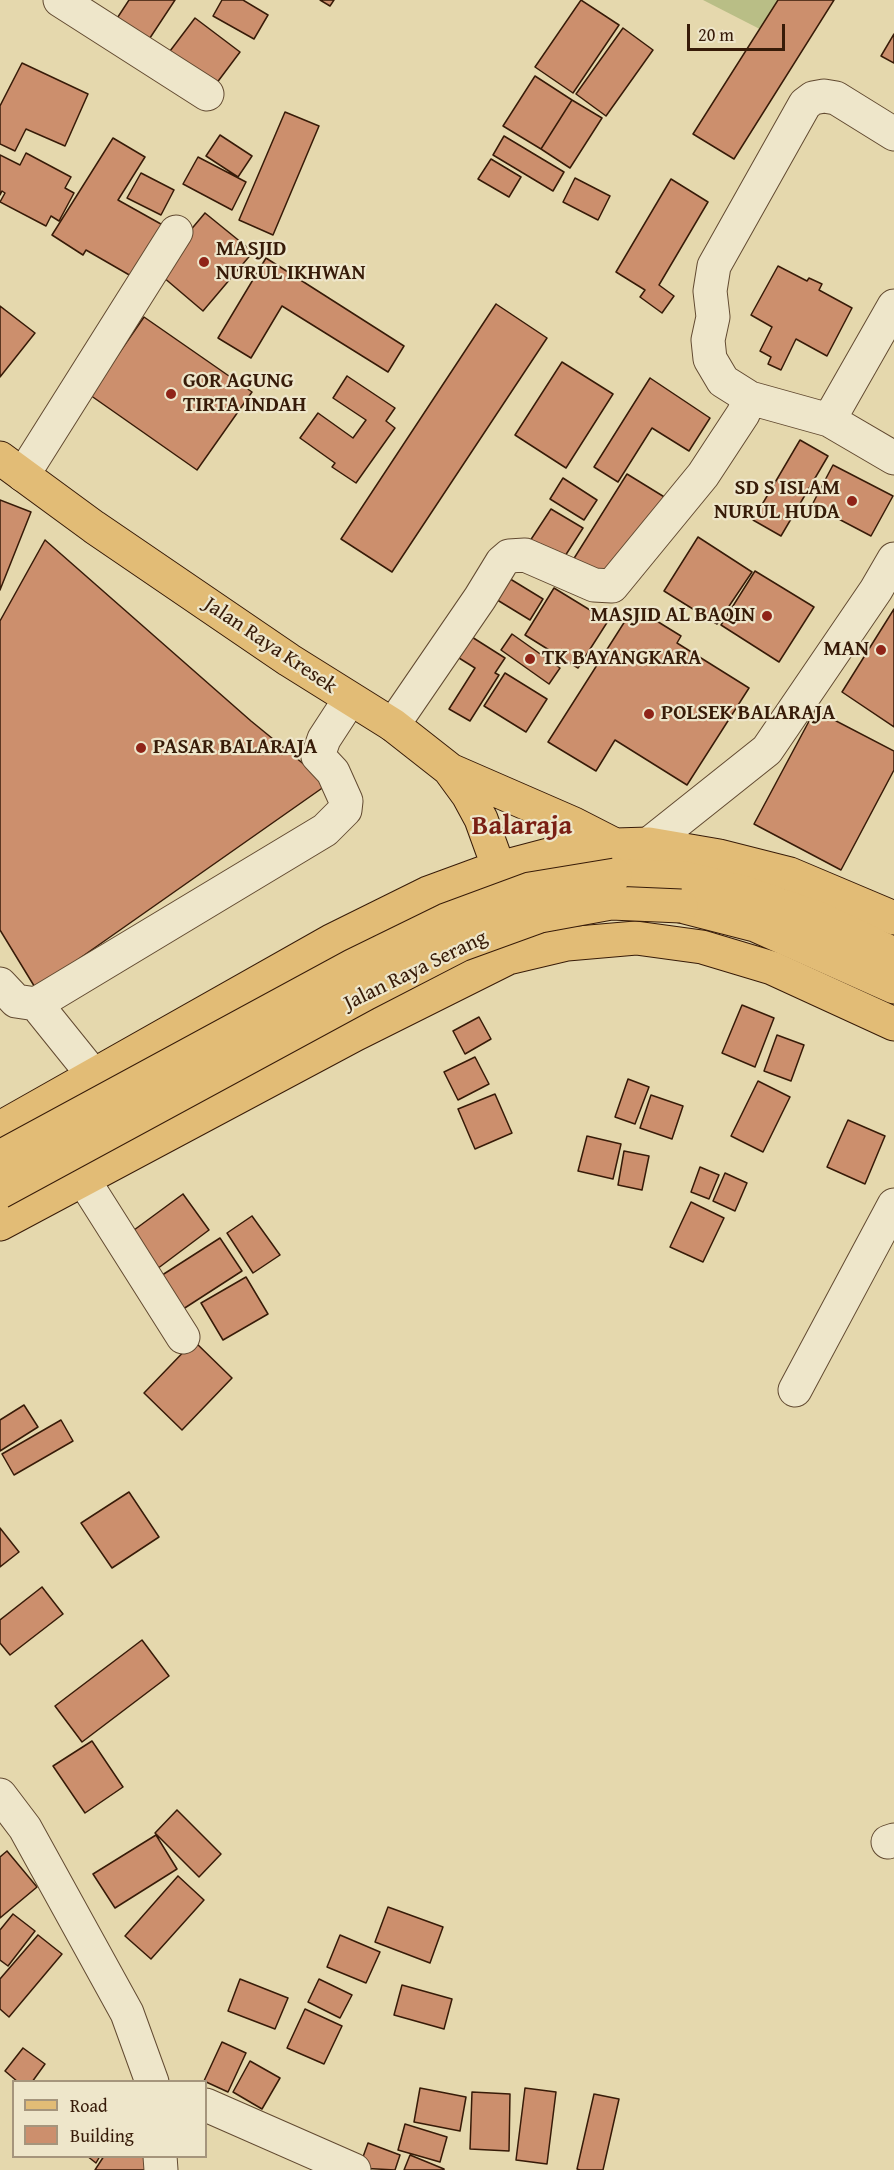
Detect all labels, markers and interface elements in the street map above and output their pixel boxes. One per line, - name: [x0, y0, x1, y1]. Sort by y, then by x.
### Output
- scale bar: [690, 12, 788, 50]
- text: 20 m: [698, 21, 734, 48]
- place label: MASJID NURUL IKHWAN: [216, 237, 365, 287]
- marker: MASJID NURUL IKHWAN: [197, 255, 211, 269]
- place label: GOR AGUNG TIRTA INDAH: [183, 369, 306, 419]
- marker: GOR AGUNG TIRTA INDAH: [164, 387, 178, 401]
- place label: SD S ISLAM NURUL HUDA: [714, 476, 840, 526]
- marker: SD S ISLAM NURUL HUDA: [845, 494, 859, 508]
- street label: Jalan Raya Kresek: [199, 592, 341, 700]
- place label: MASJID AL BAQIN: [591, 603, 755, 629]
- marker: MASJID AL BAQIN: [760, 609, 774, 623]
- place label: MAN: [823, 637, 869, 663]
- marker: MAN: [874, 643, 888, 657]
- place label: TK BAYANGKARA: [542, 646, 702, 672]
- marker: TK BAYANGKARA: [523, 652, 537, 666]
- place label: POLSEK BALARAJA: [661, 701, 835, 727]
- marker: POLSEK BALARAJA: [642, 707, 656, 721]
- place label: PASAR BALARAJA: [153, 735, 317, 761]
- marker: PASAR BALARAJA: [134, 741, 148, 755]
- district label: Balaraja: [472, 811, 572, 843]
- street label: Jalan Raya Serang: [340, 925, 492, 1017]
- legend: [12, 2080, 207, 2158]
- text: Road: [70, 2092, 108, 2119]
- text: Building: [70, 2122, 134, 2149]

